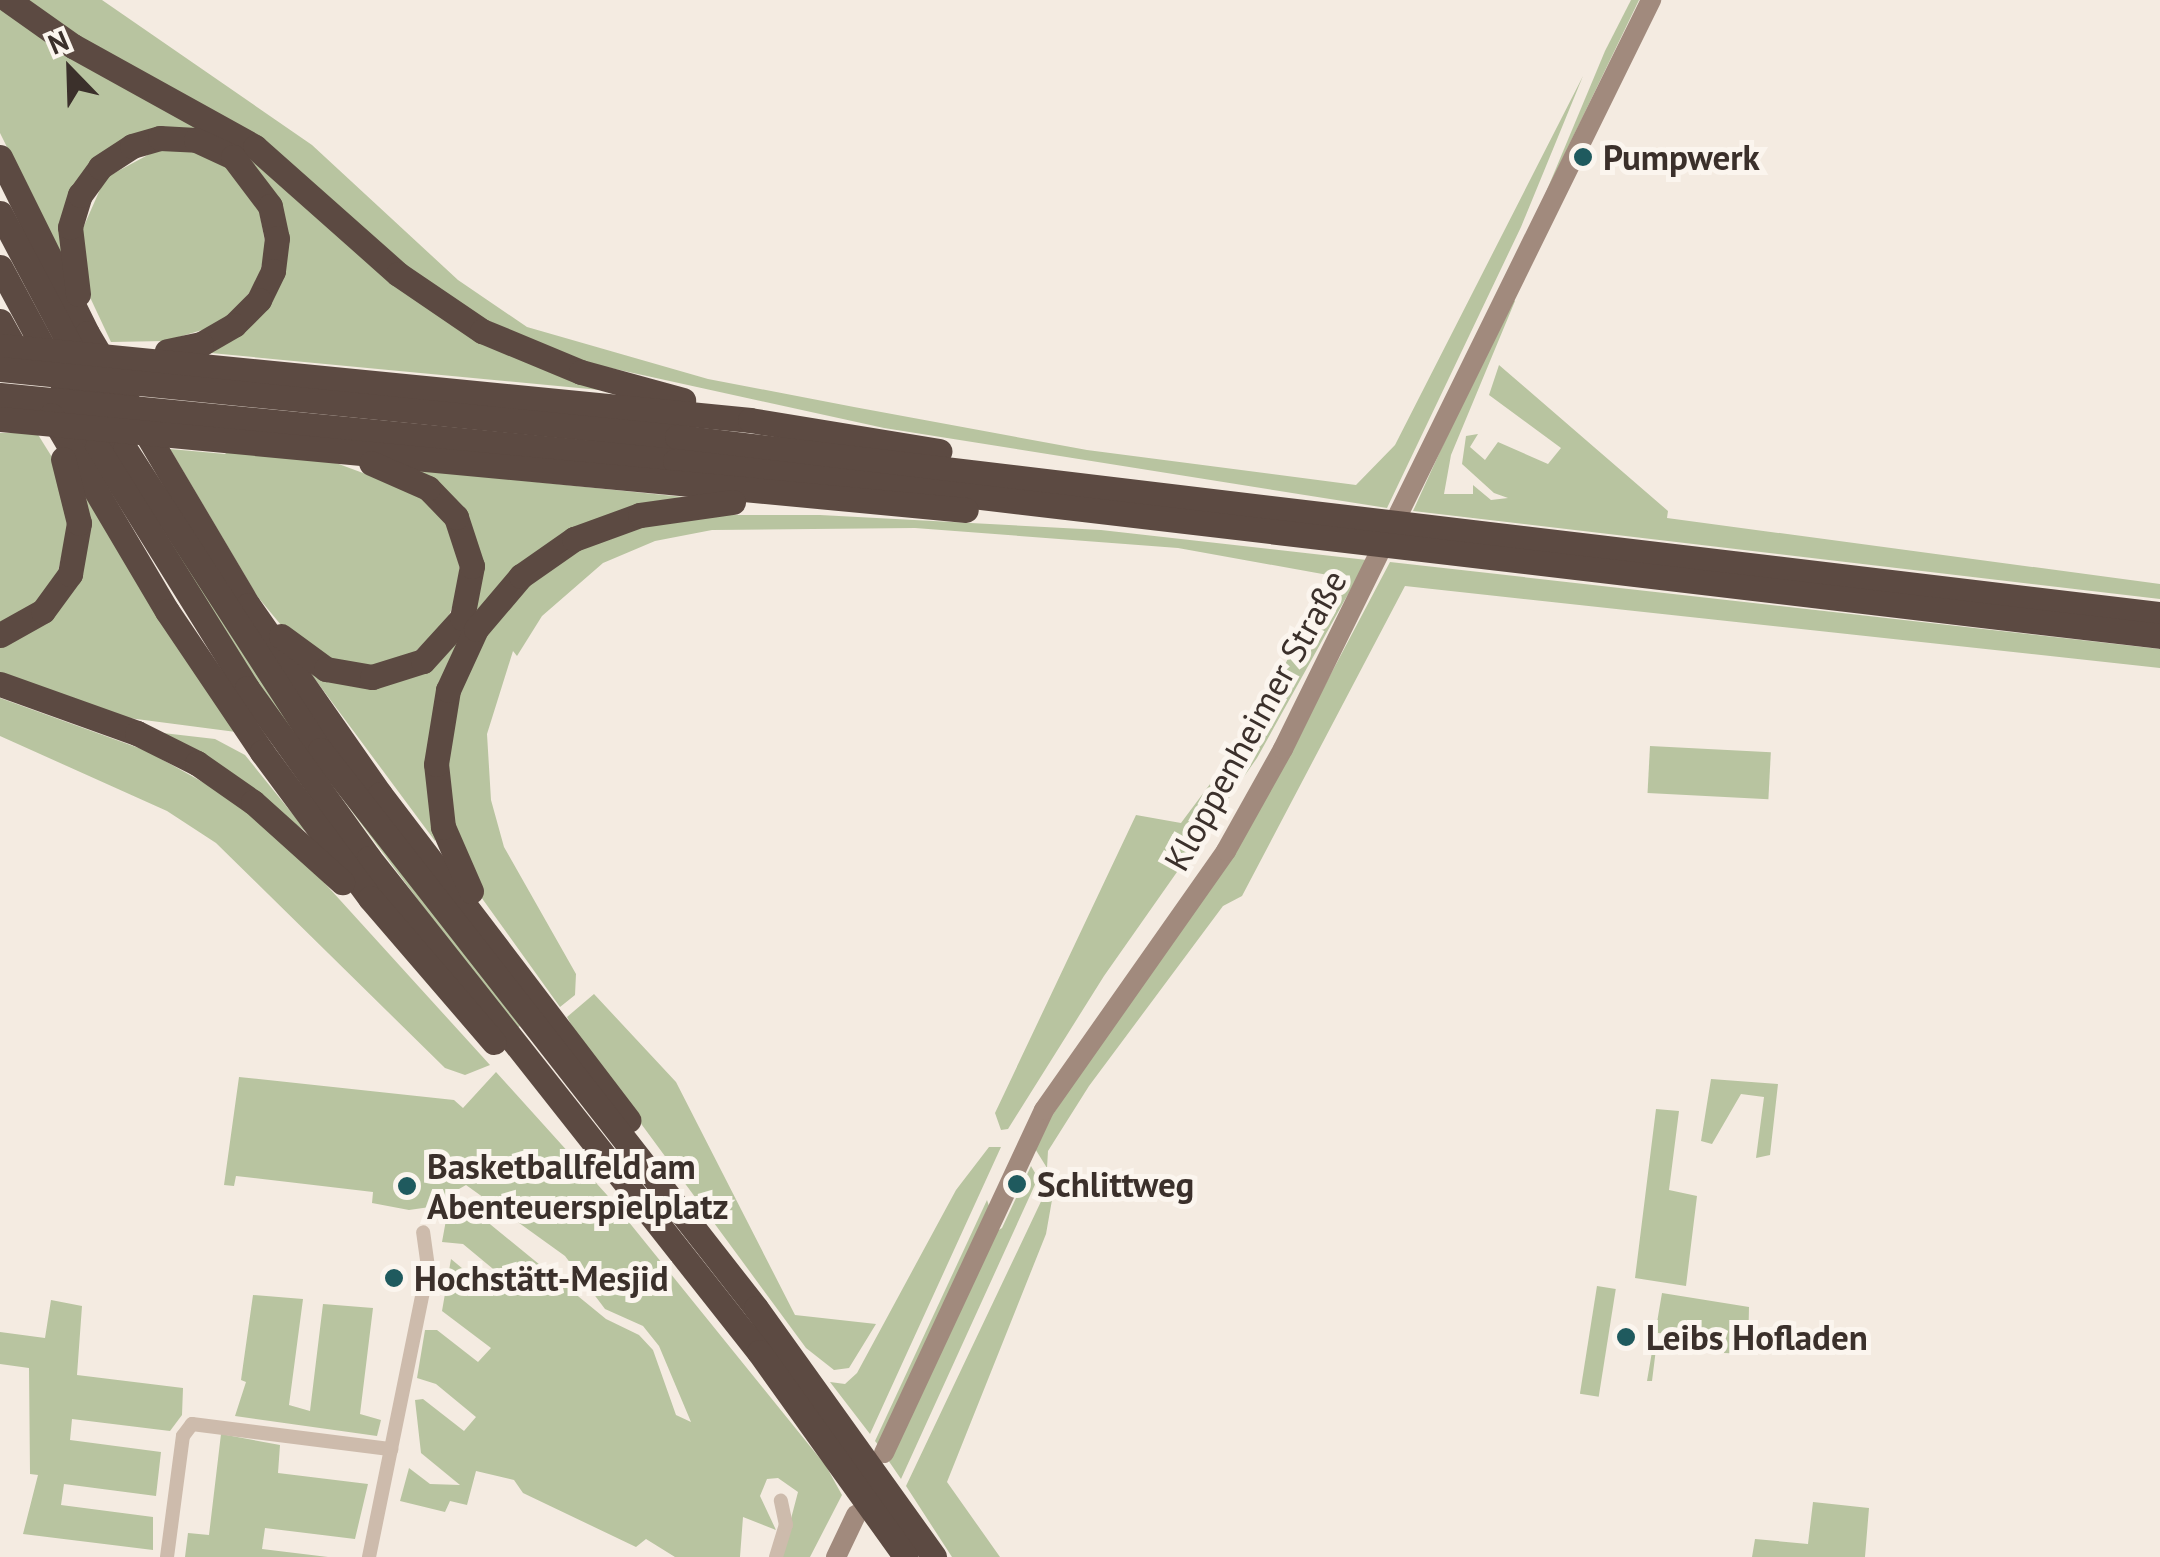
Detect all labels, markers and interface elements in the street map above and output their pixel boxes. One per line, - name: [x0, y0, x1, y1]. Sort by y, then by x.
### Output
- north arrow: [20, 20, 120, 120]
- text: N: [42, 21, 74, 63]
- place label: Pumpwerk: [1603, 136, 1760, 178]
- marker: Pumpwerk: [1572, 146, 1594, 168]
- street label: Kloppenheimer Straße: [1155, 562, 1355, 878]
- place label: Basketballfeld am Abenteuerspielplatz: [427, 1145, 728, 1227]
- place label: Schlittweg: [1037, 1163, 1194, 1205]
- marker: Schlittweg: [1006, 1173, 1028, 1195]
- marker: Basketballfeld am Abenteuerspielplatz: [396, 1175, 418, 1197]
- place label: Hochstätt-Mesjid: [414, 1257, 669, 1299]
- marker: Hochstätt-Mesjid: [383, 1267, 405, 1289]
- place label: Leibs Hofladen: [1646, 1316, 1868, 1358]
- marker: Leibs Hofladen: [1615, 1326, 1637, 1348]

